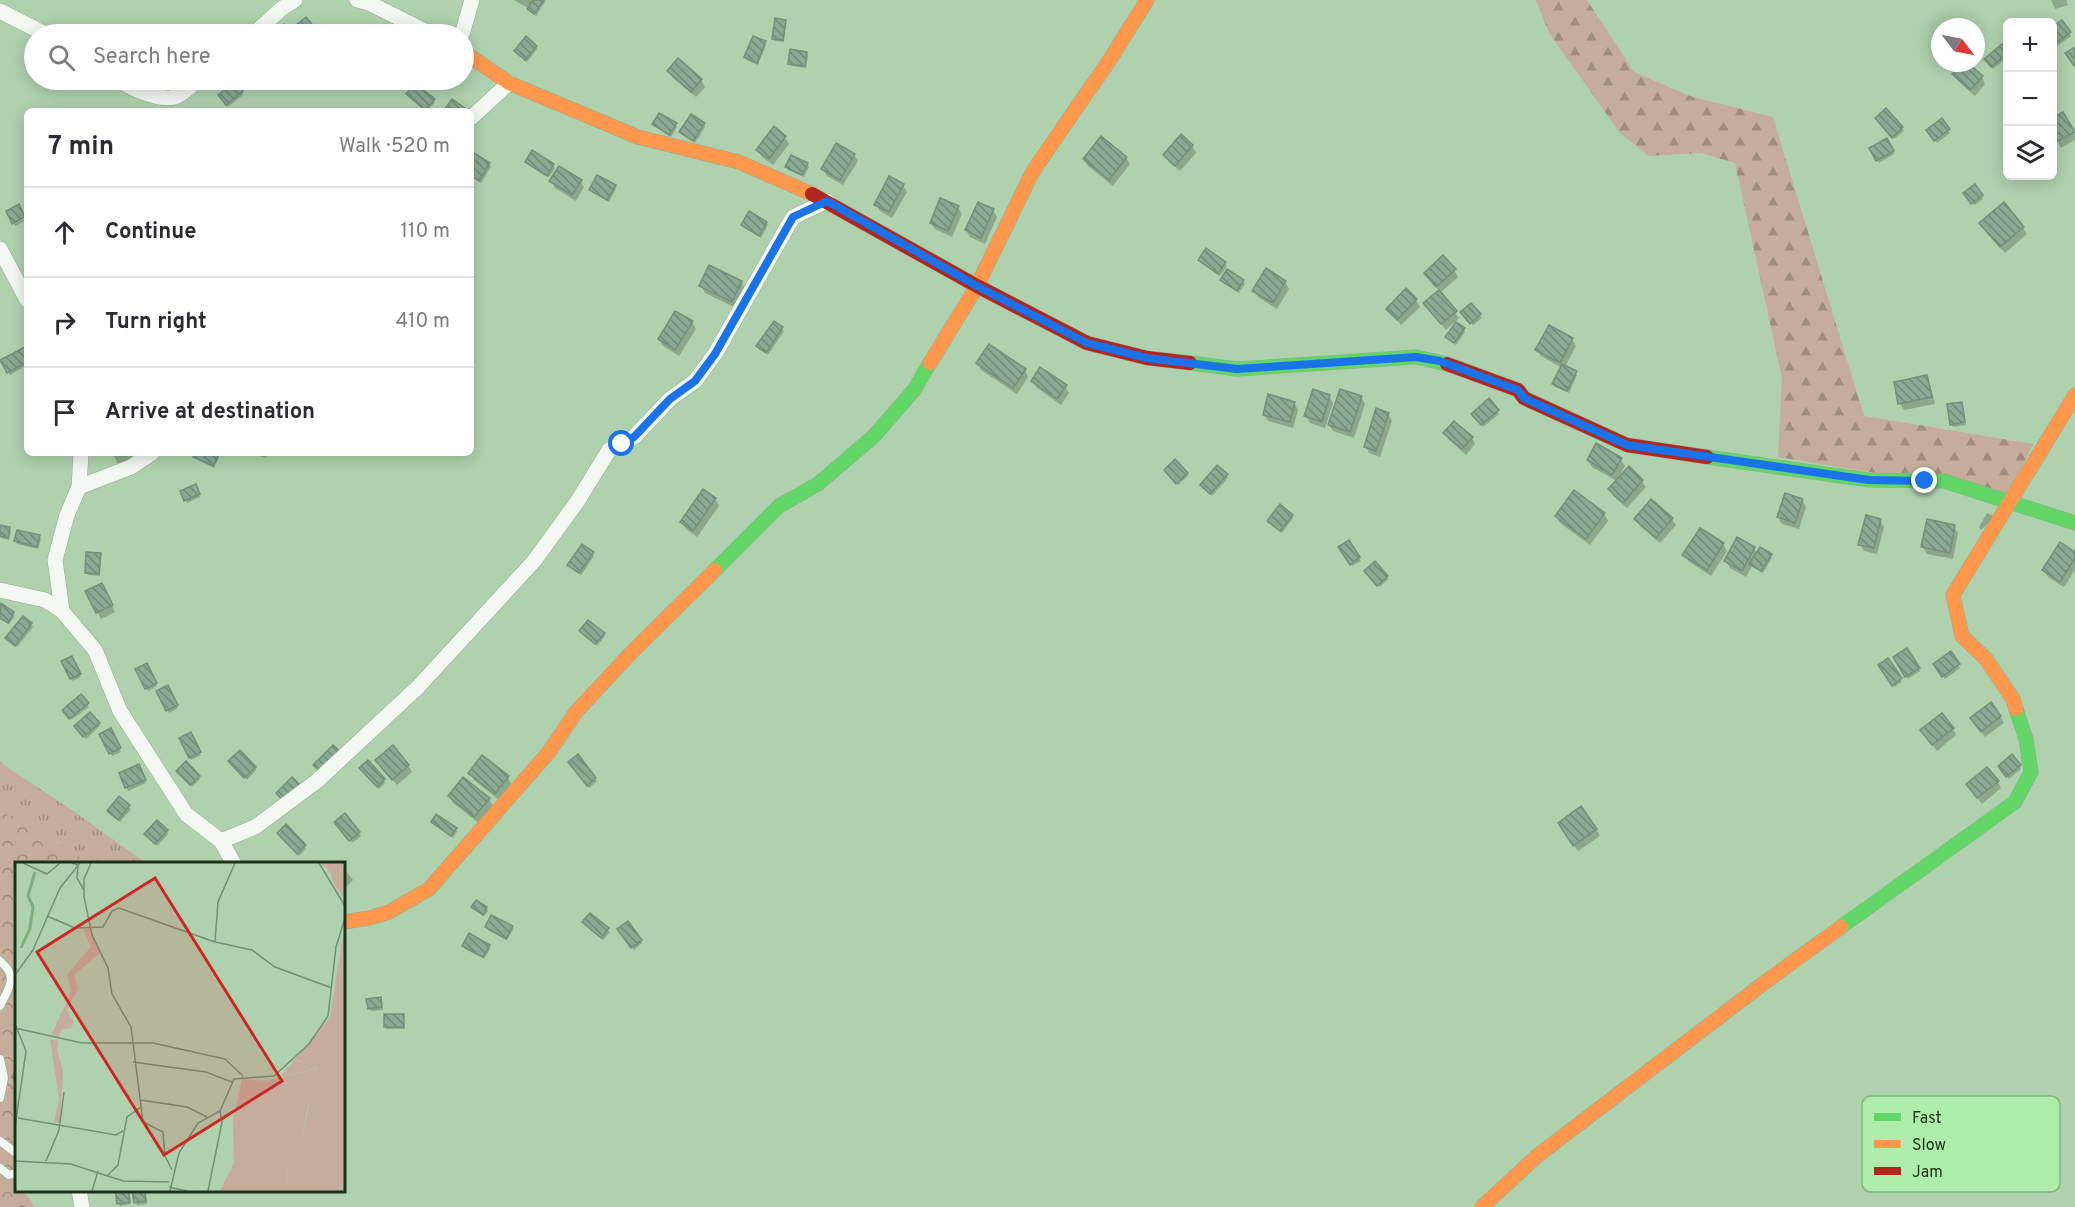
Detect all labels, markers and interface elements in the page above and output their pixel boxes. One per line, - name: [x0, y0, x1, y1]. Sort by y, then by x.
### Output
- north arrow: [1931, 18, 1985, 72]
- map controls: [2003, 18, 2057, 180]
- button: +: [2003, 18, 2057, 72]
- search box: [24, 24, 474, 90]
- icon: search: [45, 41, 78, 74]
- text: Search here: [93, 44, 211, 71]
- button: −: [2003, 72, 2057, 126]
- button: layers: [2003, 126, 2057, 180]
- text: 7 min: [48, 131, 114, 164]
- text: Walk · 520 m: [339, 134, 450, 160]
- icon: ahead: [48, 216, 81, 249]
- text: Continue: [105, 219, 196, 246]
- text: 110 m: [401, 219, 450, 245]
- icon: right: [48, 306, 81, 339]
- text: Turn right: [105, 309, 207, 336]
- text: 410 m: [396, 309, 450, 335]
- icon: arrive: [48, 396, 81, 429]
- text: Arrive at destination: [105, 399, 315, 426]
- route start: [608, 430, 634, 456]
- route end: [1911, 467, 1937, 493]
- inset map: [15, 862, 345, 1192]
- legend: [1862, 1096, 2060, 1192]
- text: Fast: [1912, 1109, 1942, 1129]
- text: Slow: [1912, 1136, 1946, 1156]
- text: Jam: [1912, 1163, 1943, 1183]

